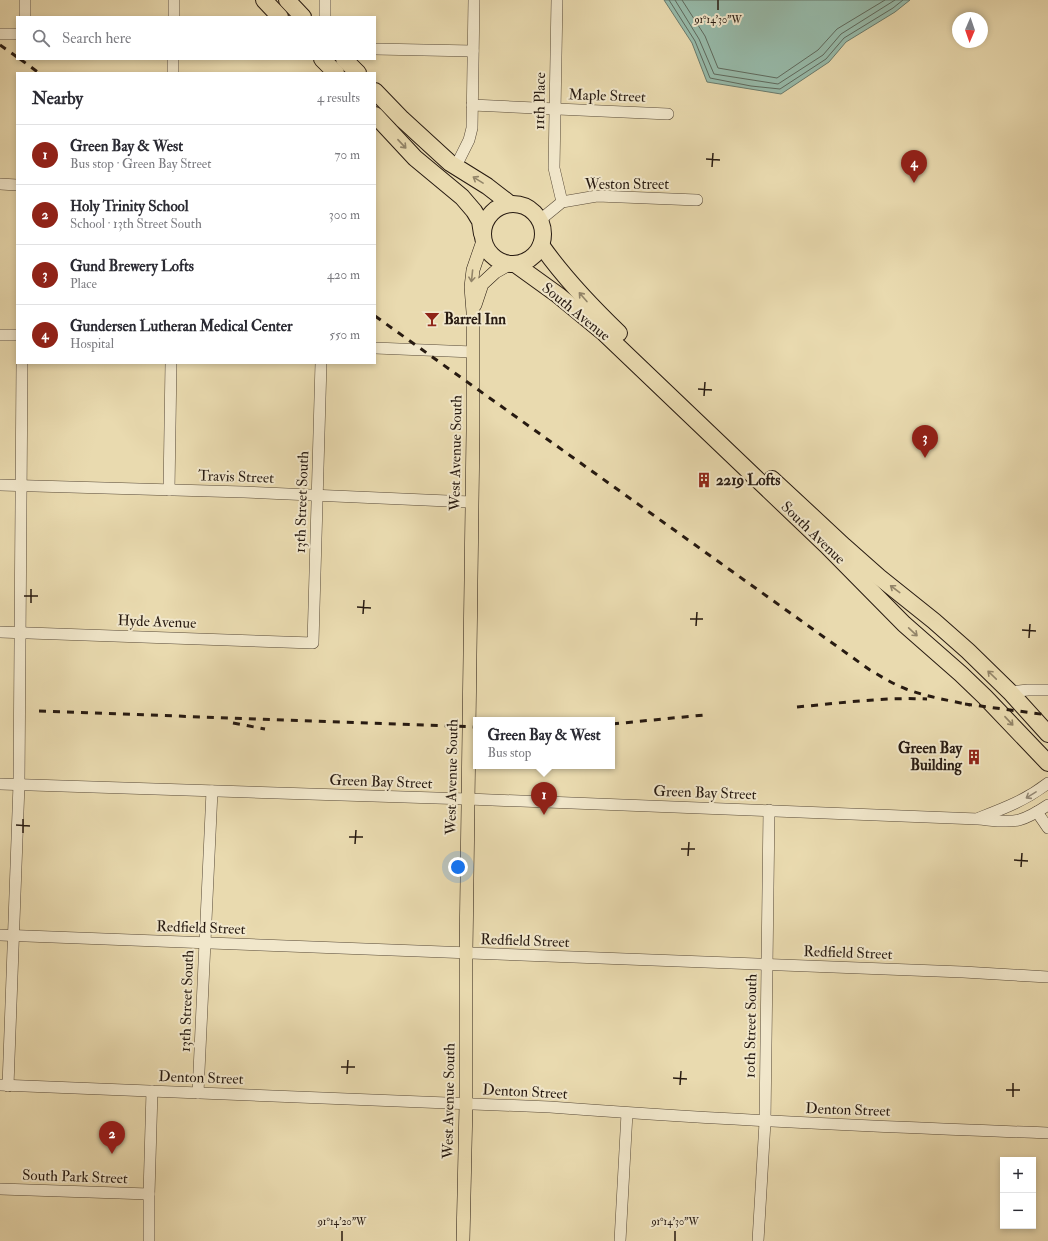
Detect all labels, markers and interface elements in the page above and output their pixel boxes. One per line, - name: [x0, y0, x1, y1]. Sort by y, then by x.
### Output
- north arrow: [952, 12, 988, 48]
- text: 91°14'30"W: [693, 14, 742, 26]
- search box: [16, 16, 376, 60]
- icon: search: [30, 27, 52, 49]
- text: Search here: [62, 29, 131, 48]
- street label: 11th Place: [530, 72, 550, 130]
- street label: Maple Street: [568, 85, 646, 108]
- text: Nearby: [32, 88, 83, 109]
- text: 4 results: [317, 90, 360, 106]
- text: Green Bay & West: [70, 137, 183, 156]
- one-way arrow: [397, 139, 406, 149]
- text: 1: [43, 147, 47, 163]
- text: 70 m: [335, 147, 360, 163]
- pin: 4: [901, 150, 927, 183]
- text: Bus stop · Green Bay Street: [70, 156, 211, 172]
- street label: Weston Street: [584, 175, 669, 194]
- one-way arrow: [473, 176, 484, 184]
- text: Holy Trinity School: [70, 197, 189, 216]
- text: 2: [42, 207, 48, 223]
- text: 300 m: [329, 207, 360, 223]
- text: School · 13th Street South: [70, 216, 202, 232]
- text: Gund Brewery Lofts: [70, 257, 194, 276]
- text: 3: [43, 267, 48, 283]
- text: 420 m: [327, 267, 360, 283]
- one-way arrow: [469, 269, 476, 282]
- text: Place: [70, 276, 97, 292]
- street label: South Avenue: [538, 279, 614, 345]
- one-way arrow: [578, 291, 587, 302]
- bar icon: Barrel Inn: [423, 310, 441, 328]
- place label: Barrel Inn: [444, 310, 506, 329]
- text: Gundersen Lutheran Medical Center: [70, 317, 293, 336]
- text: 4: [41, 327, 49, 343]
- text: 550 m: [329, 327, 360, 343]
- text: Hospital: [70, 336, 114, 352]
- street label: West Avenue South: [445, 395, 467, 512]
- pin: 3: [912, 425, 938, 458]
- street label: 13th Street South: [291, 450, 313, 553]
- street label: Travis Street: [198, 466, 274, 488]
- building icon: 2219 Lofts: [695, 471, 713, 489]
- place label: 2219 Lofts: [716, 471, 780, 490]
- street label: South Avenue: [777, 497, 849, 569]
- one-way arrow: [890, 585, 901, 593]
- street label: Hyde Avenue: [117, 611, 197, 633]
- one-way arrow: [908, 627, 918, 637]
- one-way arrow: [987, 671, 997, 680]
- one-way arrow: [1004, 716, 1013, 726]
- popup: [473, 717, 615, 769]
- street label: West Avenue South: [441, 719, 463, 836]
- text: Green Bay & West: [487, 726, 601, 745]
- place label: Green Bay Building: [898, 739, 963, 776]
- text: Bus stop: [487, 745, 531, 761]
- building icon: Green Bay Building: [965, 748, 983, 766]
- street label: Green Bay Street: [329, 771, 433, 793]
- pin: 1: [531, 782, 557, 815]
- street label: Green Bay Street: [653, 782, 757, 804]
- one-way arrow: [1026, 791, 1037, 799]
- your location: [448, 857, 468, 877]
- street label: Redfield Street: [156, 917, 246, 939]
- street label: Redfield Street: [480, 930, 570, 952]
- street label: Redfield Street: [803, 942, 893, 964]
- street label: 13th Street South: [176, 949, 198, 1052]
- street label: 10th Street South: [741, 974, 761, 1078]
- street label: West Avenue South: [438, 1043, 460, 1160]
- street label: Denton Street: [158, 1067, 244, 1089]
- street label: Denton Street: [482, 1080, 568, 1104]
- street label: Denton Street: [805, 1099, 891, 1121]
- pin: 2: [99, 1121, 125, 1154]
- map controls: [1000, 1157, 1036, 1229]
- button: +: [1000, 1157, 1036, 1193]
- street label: South Park Street: [22, 1166, 128, 1188]
- button: −: [1000, 1193, 1036, 1229]
- text: 91°14'20"W: [317, 1216, 367, 1228]
- text: 91°14'30"W: [650, 1216, 699, 1228]

